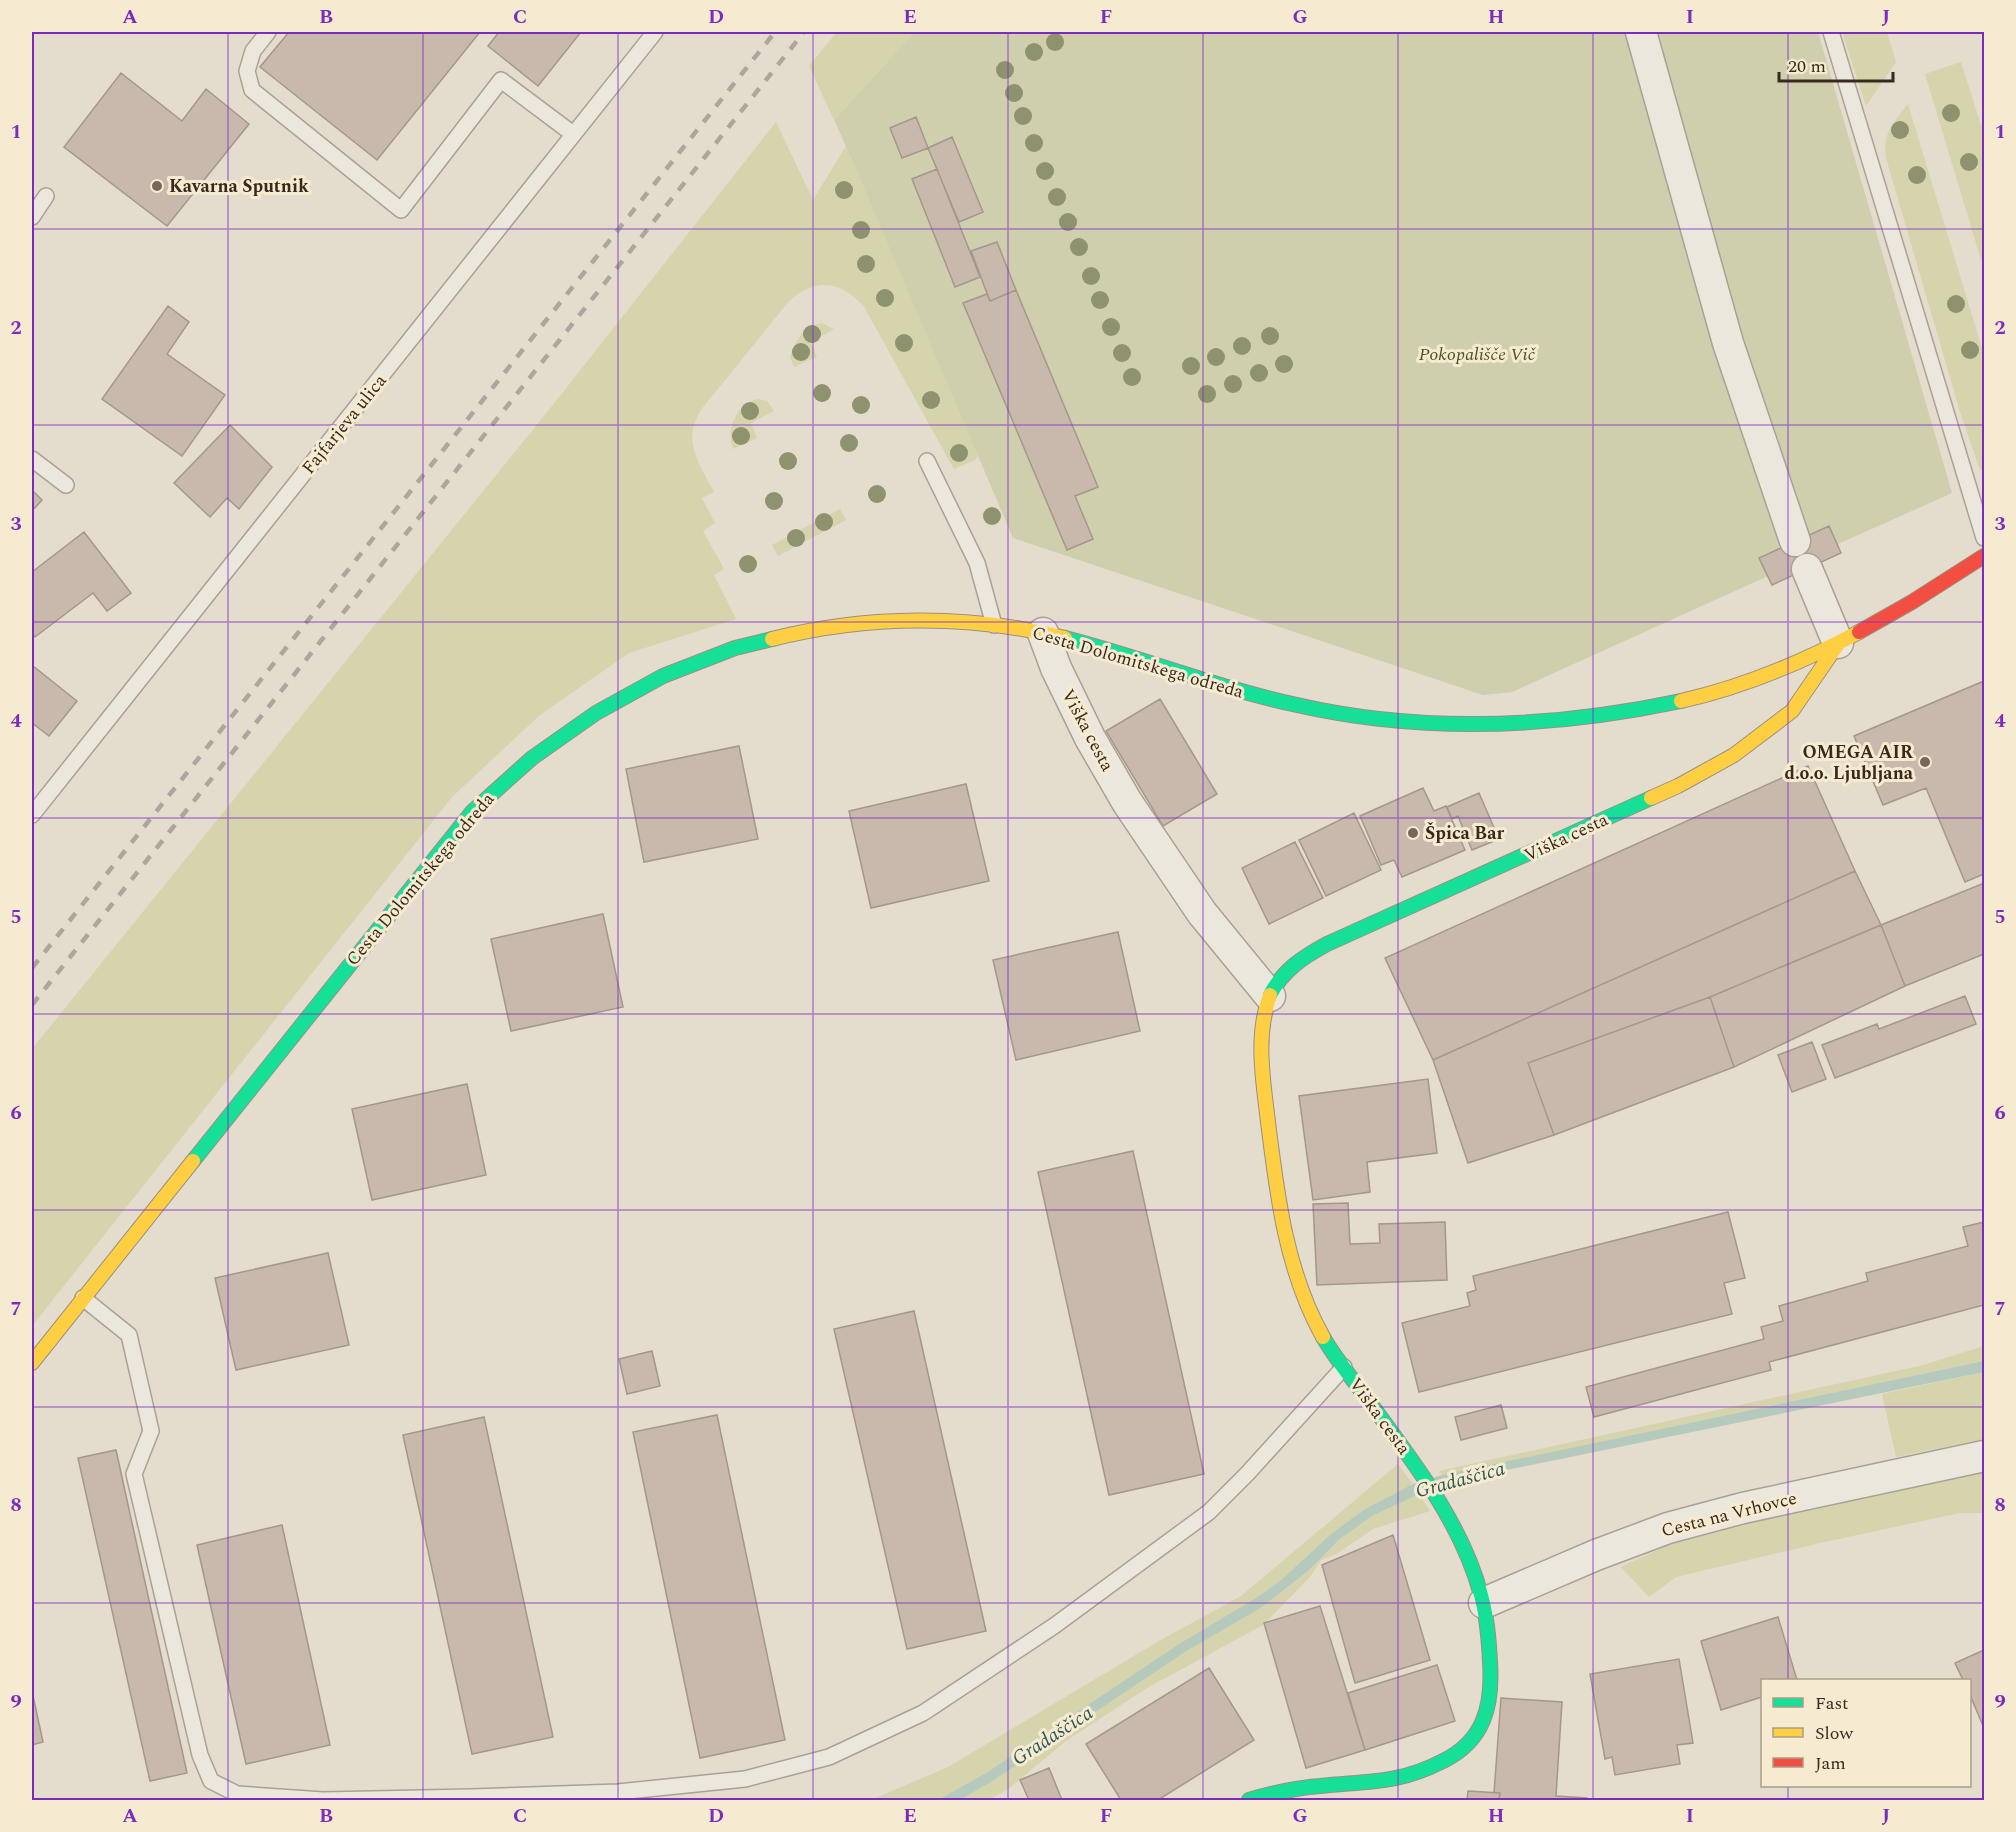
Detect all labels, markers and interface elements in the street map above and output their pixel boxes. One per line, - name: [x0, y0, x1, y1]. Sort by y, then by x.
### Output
- text: A: [122, 2, 138, 32]
- text: B: [319, 2, 333, 32]
- text: C: [513, 2, 527, 32]
- text: D: [708, 2, 724, 32]
- text: E: [903, 2, 917, 32]
- text: F: [1100, 2, 1112, 32]
- text: G: [1292, 2, 1308, 32]
- text: H: [1488, 2, 1504, 32]
- text: I: [1686, 2, 1694, 32]
- text: J: [1882, 2, 1890, 32]
- scale bar: [1779, 45, 1893, 83]
- text: 20 m: [1788, 53, 1826, 80]
- text: 1: [10, 117, 22, 147]
- text: 1: [1994, 117, 2006, 147]
- place label: Kavarna Sputnik: [169, 173, 309, 200]
- marker: Kavarna Sputnik: [150, 179, 164, 193]
- text: 2: [10, 313, 22, 343]
- text: 2: [1994, 313, 2006, 343]
- park label: Pokopališče Vič: [1419, 341, 1537, 368]
- street label: Fajfarjeva ulica: [296, 368, 393, 480]
- text: 3: [10, 509, 22, 539]
- text: 3: [1994, 509, 2006, 539]
- street label: Cesta Dolomitskega odreda: [1029, 619, 1247, 706]
- street label: Viška cesta: [1055, 684, 1121, 776]
- text: 4: [10, 706, 22, 736]
- text: 4: [1994, 706, 2006, 736]
- place label: OMEGA AIR d.o.o. Ljubljana: [1784, 739, 1914, 787]
- marker: OMEGA AIR d.o.o. Ljubljana: [1918, 755, 1932, 769]
- street label: Cesta Dolomitskega odreda: [340, 787, 501, 972]
- street label: Viška cesta: [1520, 806, 1613, 869]
- place label: Špica Bar: [1425, 820, 1505, 847]
- marker: Špica Bar: [1406, 826, 1420, 840]
- text: 5: [10, 902, 22, 932]
- text: 5: [1994, 902, 2006, 932]
- text: 6: [10, 1098, 22, 1128]
- text: 6: [1994, 1098, 2006, 1128]
- text: 7: [10, 1294, 22, 1324]
- text: 7: [1994, 1294, 2006, 1324]
- street label: Viška cesta: [1342, 1372, 1417, 1461]
- water label: Gradaščica: [1412, 1454, 1508, 1506]
- street label: Cesta na Vrhovce: [1658, 1485, 1800, 1544]
- text: 8: [10, 1490, 22, 1520]
- text: 8: [1994, 1490, 2006, 1520]
- legend: [1761, 1679, 1971, 1787]
- text: 9: [10, 1687, 22, 1717]
- text: 9: [1994, 1687, 2006, 1717]
- text: Fast: [1815, 1690, 1848, 1717]
- water label: Gradaščica: [1006, 1698, 1099, 1773]
- text: Slow: [1815, 1720, 1854, 1747]
- text: Jam: [1815, 1750, 1846, 1777]
- text: A: [122, 1801, 138, 1831]
- text: B: [319, 1801, 333, 1831]
- text: C: [513, 1801, 527, 1831]
- text: D: [708, 1801, 724, 1831]
- text: E: [903, 1801, 917, 1831]
- text: F: [1100, 1801, 1112, 1831]
- text: G: [1292, 1801, 1308, 1831]
- text: H: [1488, 1801, 1504, 1831]
- text: I: [1686, 1801, 1694, 1831]
- text: J: [1882, 1801, 1890, 1831]

